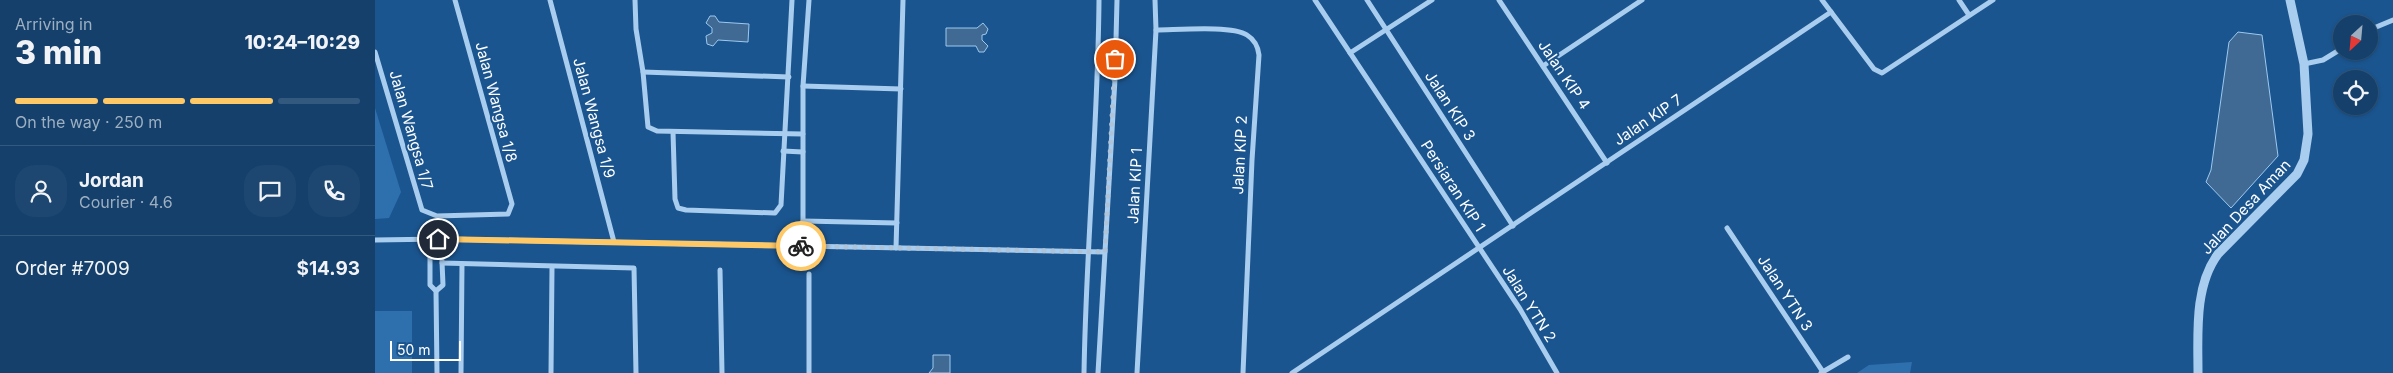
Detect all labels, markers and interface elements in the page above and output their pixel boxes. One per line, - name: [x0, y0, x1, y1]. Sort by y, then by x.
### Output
- text: Arriving in: [15, 14, 92, 34]
- north arrow: [2333, 15, 2377, 60]
- map controls: [2333, 15, 2378, 115]
- text: 10:24–10:29: [244, 31, 360, 54]
- text: 3 min: [15, 33, 102, 72]
- street label: Jalan KIP 4: [1534, 36, 1595, 113]
- pin: [1094, 38, 1136, 80]
- street label: Jalan Wangsa 1/8: [471, 40, 522, 164]
- icon: bag: [1101, 45, 1129, 73]
- street label: Jalan Wangsa 1/9: [569, 56, 620, 180]
- street label: Jalan KIP 3: [1421, 67, 1480, 144]
- street label: Jalan Wangsa 1/7: [385, 68, 438, 192]
- button: locate: [2333, 70, 2378, 115]
- street label: Jalan KIP 7: [1610, 90, 1686, 149]
- text: On the way · 250 m: [15, 112, 162, 132]
- street label: Jalan KIP 2: [1228, 115, 1251, 195]
- street label: Persiaran KIP 1: [1417, 137, 1490, 235]
- street label: Jalan KIP 1: [1123, 147, 1146, 224]
- street label: Jalan Desa Aman: [2197, 155, 2295, 258]
- button: person: [15, 165, 67, 217]
- button: chat: [244, 165, 296, 217]
- button: phone: [308, 165, 360, 217]
- text: Jordan: [79, 169, 144, 192]
- text: Courier · 4.6: [79, 192, 173, 212]
- pin: [417, 218, 459, 260]
- courier: [776, 221, 826, 271]
- icon: home: [424, 225, 452, 253]
- icon: bike: [787, 232, 815, 260]
- street label: Jalan YTN 3: [1754, 251, 1817, 334]
- text: Order #7009: [15, 257, 130, 280]
- text: $14.93: [296, 257, 360, 280]
- street label: Jalan YTN 2: [1498, 262, 1561, 346]
- scale bar: [390, 338, 461, 361]
- text: 50 m: [397, 341, 431, 358]

